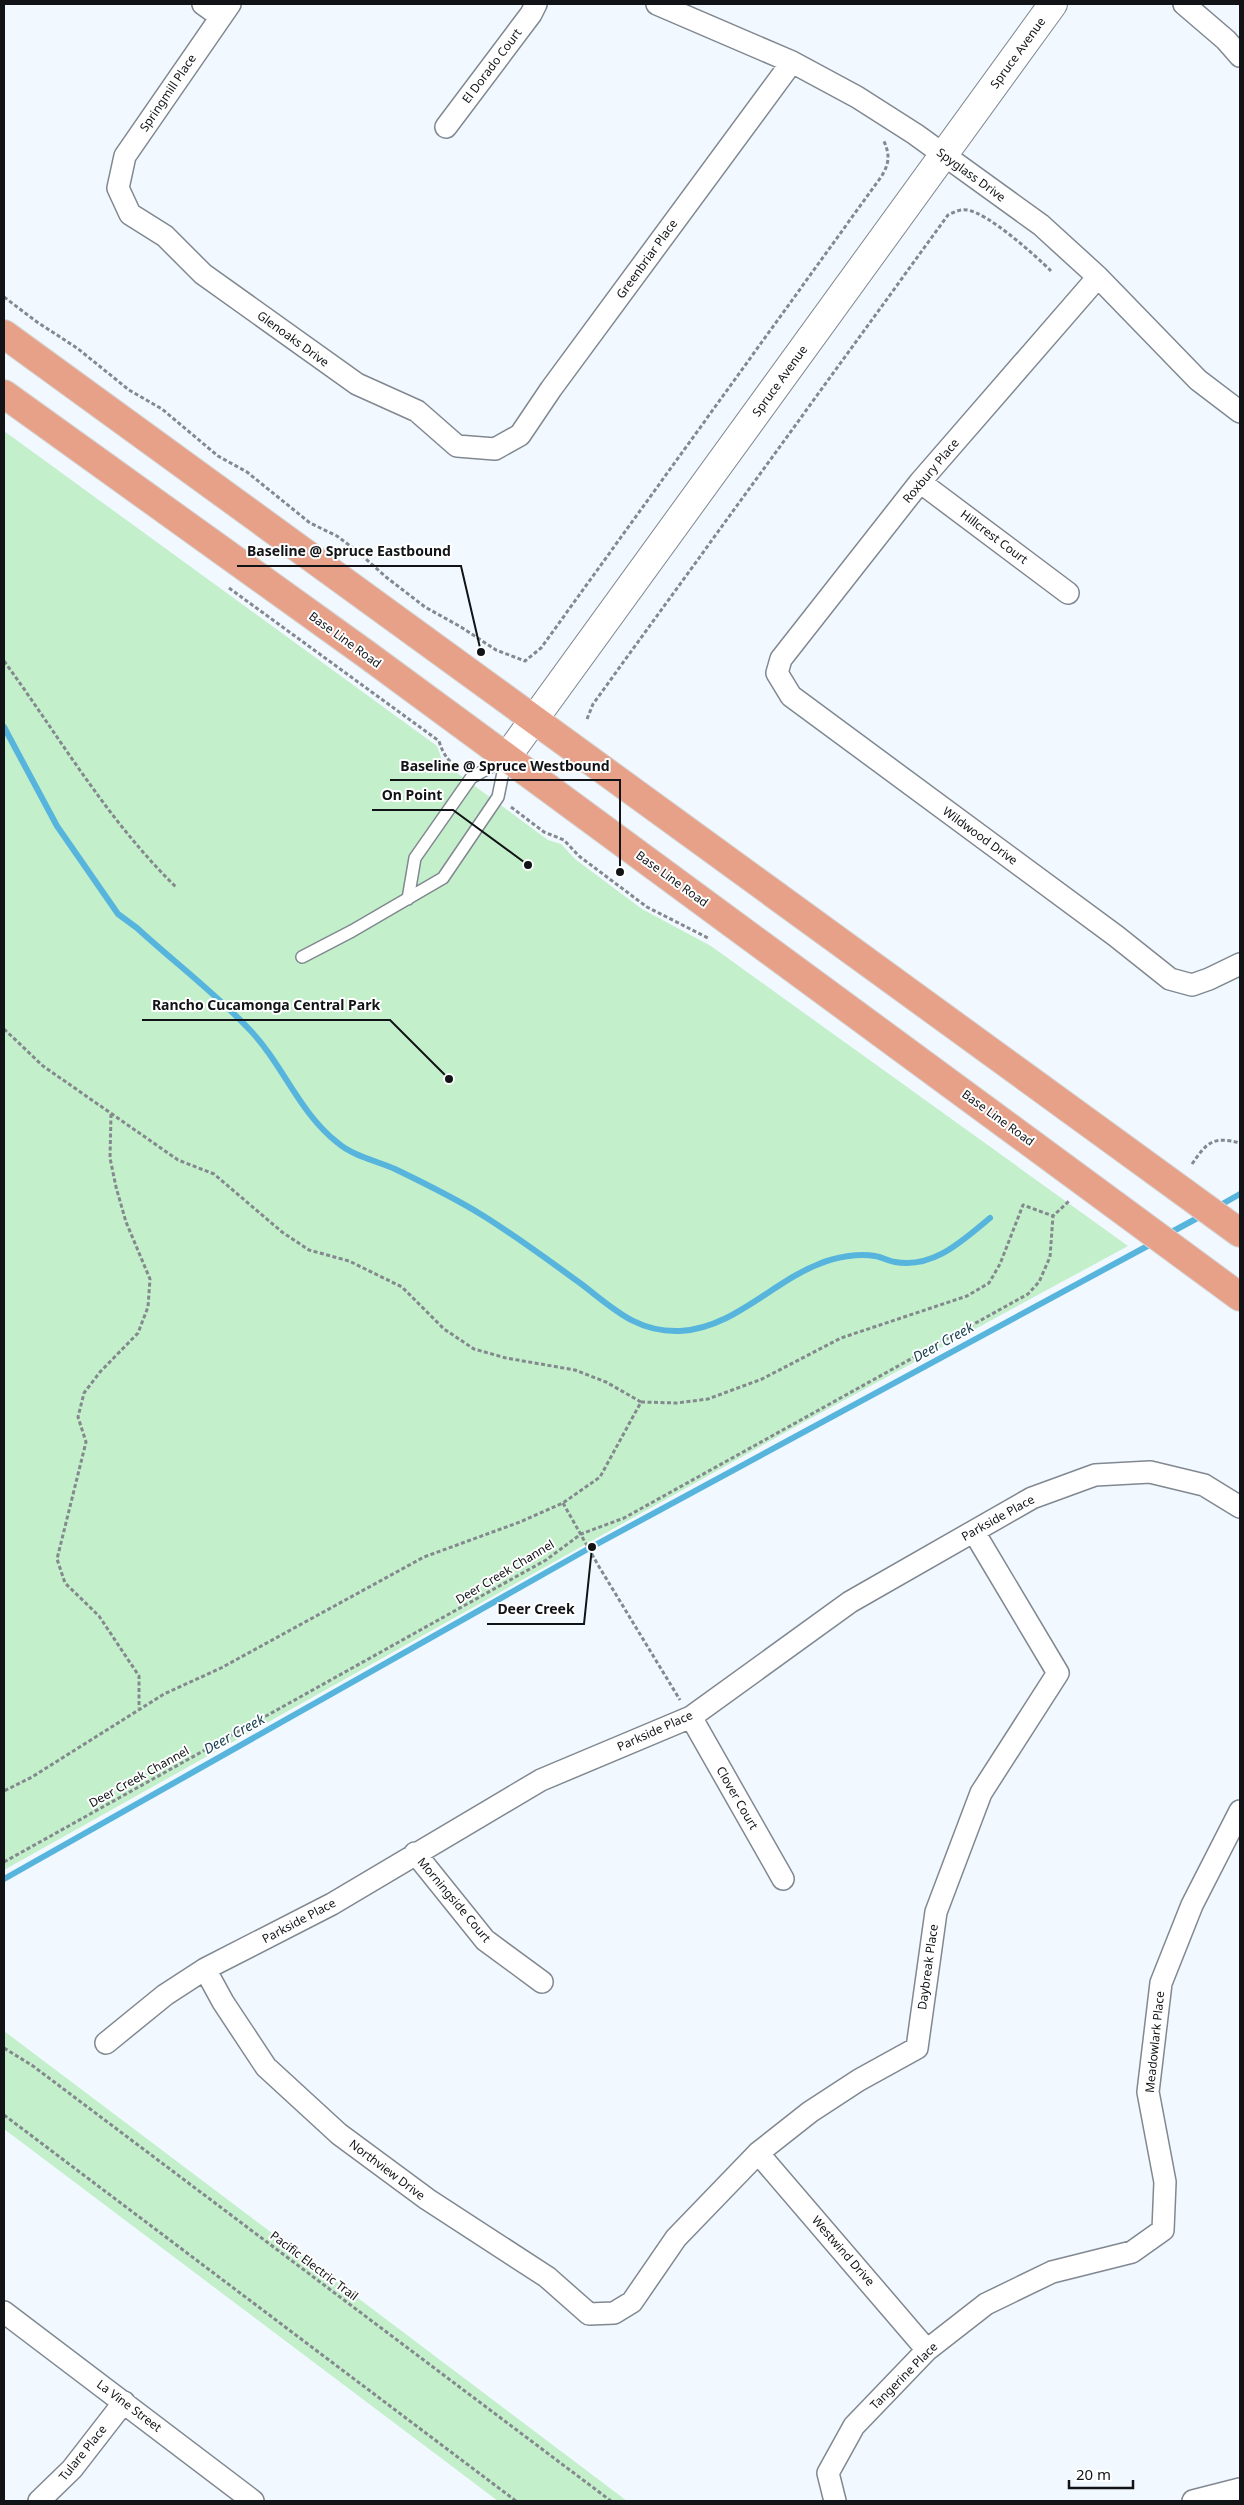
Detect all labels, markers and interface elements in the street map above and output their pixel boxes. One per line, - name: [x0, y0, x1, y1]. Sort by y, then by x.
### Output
- street label: Spruce Avenue: [986, 13, 1049, 92]
- street label: El Dorado Court: [458, 24, 526, 107]
- street label: Springmill Place: [135, 50, 200, 135]
- street label: Spyglass Drive: [933, 144, 1009, 206]
- street label: Greenbriar Place: [612, 215, 681, 302]
- street label: Glenoaks Drive: [254, 307, 333, 371]
- street label: Spruce Avenue: [748, 341, 811, 420]
- street label: Roxbury Place: [899, 435, 963, 507]
- street label: Hillcrest Court: [957, 506, 1032, 568]
- callout: Baseline @ Spruce Eastbound: [237, 537, 461, 566]
- text: Baseline @ Spruce Eastbound: [247, 541, 451, 560]
- street label: Base Line Road: [306, 608, 385, 672]
- callout: Baseline @ Spruce Westbound: [390, 751, 620, 780]
- text: Baseline @ Spruce Westbound: [400, 756, 610, 775]
- callout: On Point: [372, 781, 453, 810]
- text: On Point: [382, 785, 442, 804]
- street label: Wildwood Drive: [939, 803, 1021, 869]
- street label: Base Line Road: [633, 847, 712, 911]
- callout: Rancho Cucamonga Central Park: [142, 991, 390, 1020]
- text: Rancho Cucamonga Central Park: [152, 995, 380, 1014]
- street label: Base Line Road: [959, 1086, 1038, 1150]
- water label: Deer Creek: [909, 1317, 978, 1366]
- street label: Parkside Place: [958, 1490, 1038, 1545]
- street label: Deer Creek Channel: [453, 1537, 557, 1607]
- callout: Deer Creek: [487, 1595, 584, 1624]
- street label: Parkside Place: [614, 1706, 695, 1755]
- water label: Deer Creek: [200, 1709, 269, 1758]
- street label: Deer Creek Channel: [86, 1742, 192, 1811]
- street label: Clover Court: [713, 1763, 763, 1833]
- street label: Morningside Court: [414, 1854, 495, 1946]
- street label: Parkside Place: [259, 1894, 339, 1947]
- street label: Daybreak Place: [913, 1923, 942, 2011]
- street label: Meadowlark Place: [1141, 1990, 1168, 2094]
- street label: Northview Drive: [346, 2135, 429, 2204]
- street label: Westwind Drive: [808, 2212, 879, 2290]
- street label: Pacific Electric Trail: [267, 2227, 362, 2304]
- street label: Tangerine Place: [866, 2338, 941, 2413]
- street label: La Vine Street: [93, 2376, 166, 2436]
- street label: Tulare Place: [55, 2421, 111, 2484]
- scale bar: [1069, 2458, 1133, 2490]
- text: 20 m: [1076, 2464, 1111, 2484]

